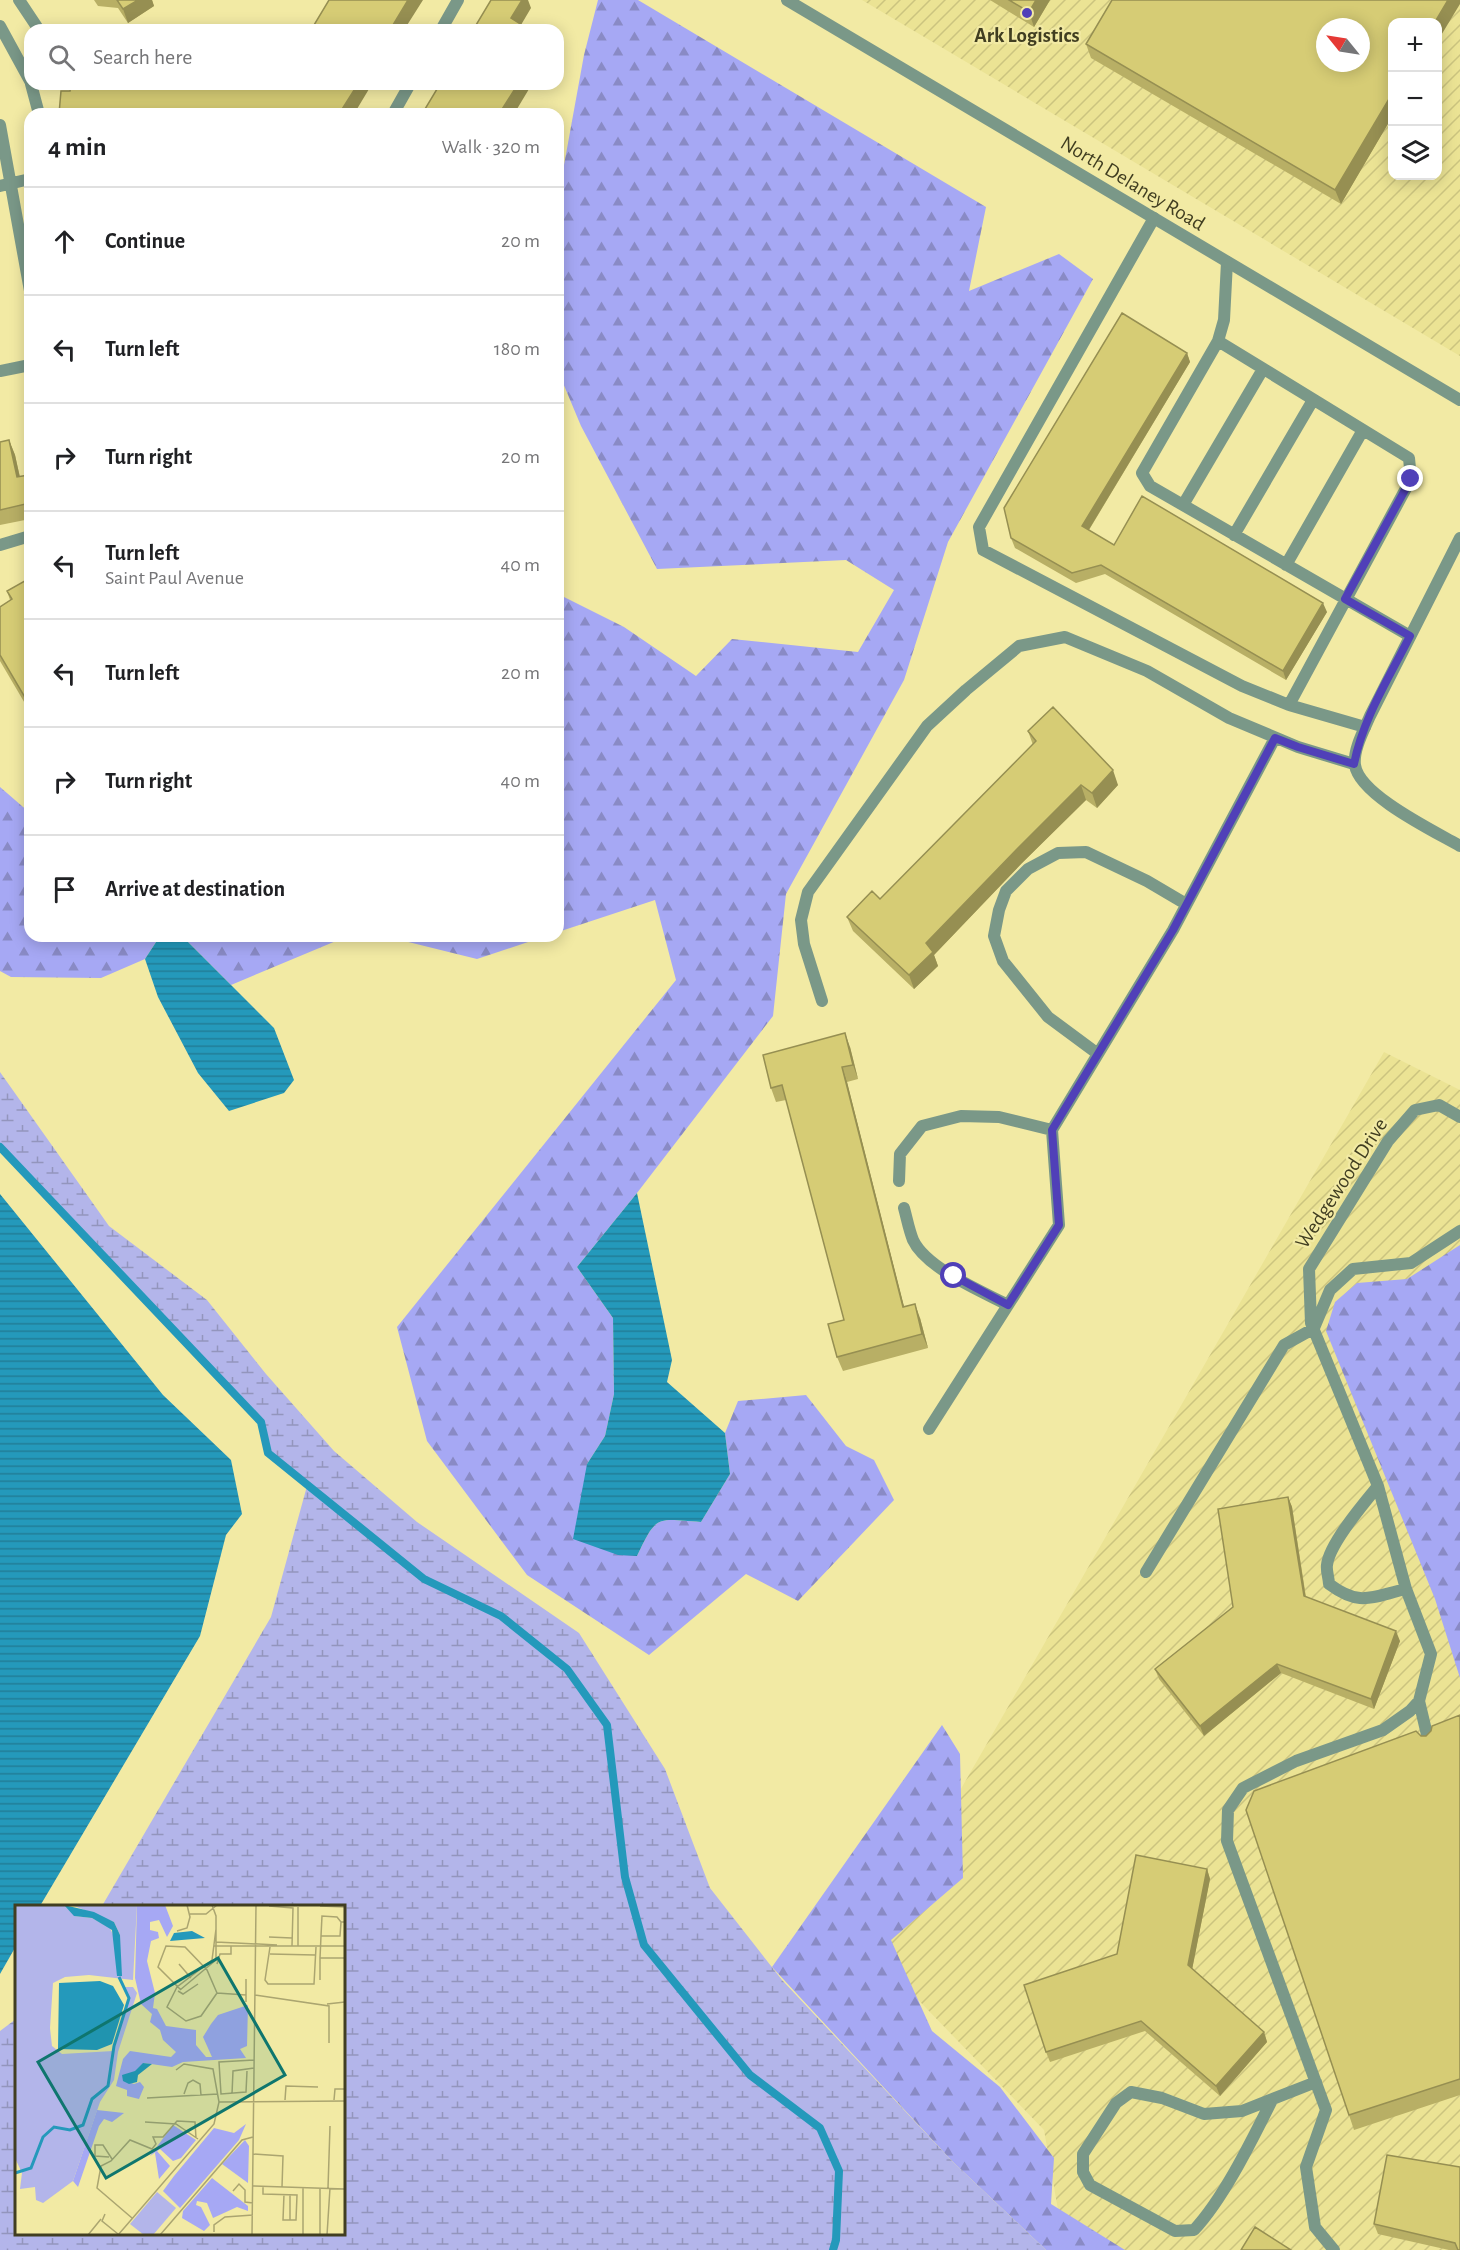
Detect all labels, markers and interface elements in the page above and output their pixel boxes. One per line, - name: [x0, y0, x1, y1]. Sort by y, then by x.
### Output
- marker: Ark Logistics: [1020, 6, 1034, 20]
- north arrow: [1316, 18, 1370, 72]
- map controls: [1388, 18, 1442, 180]
- button: +: [1388, 18, 1442, 72]
- search box: [24, 24, 564, 90]
- place label: Ark Logistics: [974, 25, 1080, 46]
- icon: search: [45, 41, 78, 74]
- text: Search here: [93, 46, 192, 68]
- button: −: [1388, 72, 1442, 126]
- button: layers: [1388, 126, 1442, 180]
- street label: North Delaney Road: [1057, 132, 1209, 235]
- text: 4 min: [48, 134, 107, 160]
- text: Walk · 320 m: [442, 137, 540, 157]
- icon: ahead: [48, 225, 81, 258]
- text: Continue: [105, 230, 185, 252]
- text: 20 m: [501, 231, 540, 251]
- icon: left: [48, 333, 81, 366]
- text: Turn left: [105, 338, 179, 360]
- text: 180 m: [494, 339, 540, 359]
- icon: right: [48, 441, 81, 474]
- text: Turn right: [105, 446, 192, 468]
- text: 20 m: [501, 447, 540, 467]
- route end: [1397, 465, 1423, 491]
- text: Turn left: [105, 542, 179, 564]
- icon: left: [48, 549, 81, 582]
- text: 40 m: [501, 555, 540, 575]
- text: Saint Paul Avenue: [105, 568, 244, 588]
- icon: left: [48, 657, 81, 690]
- text: Turn left: [105, 662, 179, 684]
- text: 20 m: [501, 663, 540, 683]
- icon: right: [48, 765, 81, 798]
- text: Turn right: [105, 770, 192, 792]
- text: 40 m: [501, 771, 540, 791]
- icon: arrive: [48, 873, 81, 906]
- text: Arrive at destination: [105, 878, 285, 900]
- street label: Wedgewood Drive: [1292, 1114, 1391, 1252]
- route start: [940, 1262, 966, 1288]
- inset map: [15, 1905, 345, 2235]

